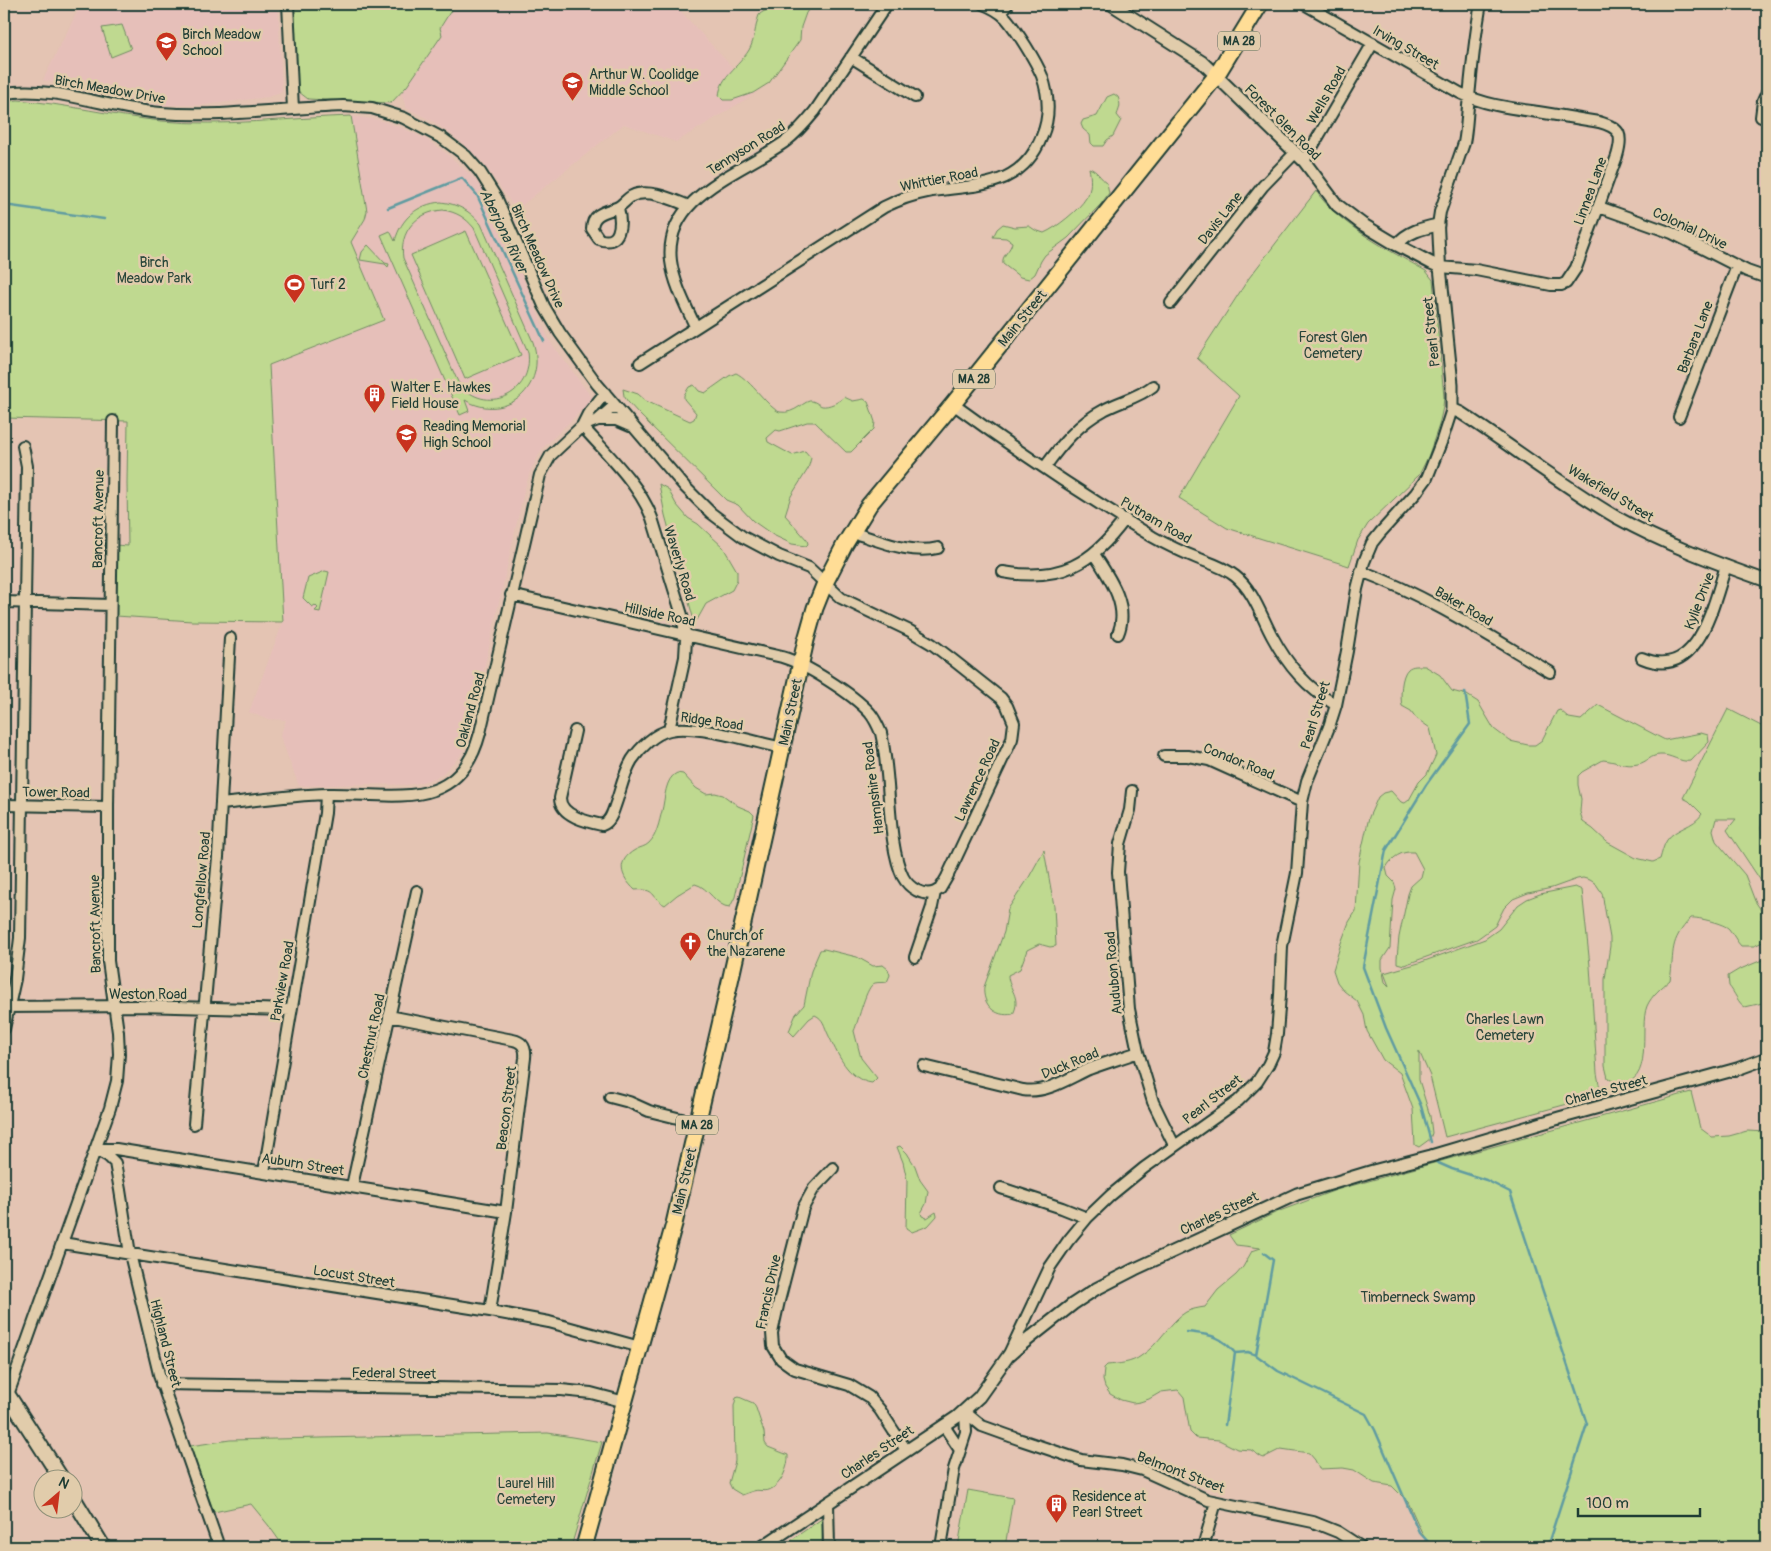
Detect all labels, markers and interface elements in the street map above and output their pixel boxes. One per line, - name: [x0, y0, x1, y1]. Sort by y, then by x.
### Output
- street label: Irving Street: [1370, 22, 1442, 73]
- place label: Birch Meadow School: [182, 26, 262, 59]
- school or university icon: Birch Meadow School: [154, 30, 178, 61]
- road number: MA 28: [1218, 31, 1260, 50]
- street label: Wells Road: [1303, 63, 1350, 127]
- place label: Arthur W. Coolidge Middle School: [589, 66, 699, 99]
- school or university icon: Arthur W. Coolidge Middle School: [561, 70, 585, 101]
- street label: Birch Meadow Drive: [53, 71, 167, 108]
- street label: Forest Glen Road: [1241, 81, 1324, 164]
- street label: Tennyson Road: [704, 118, 788, 179]
- street label: Linnea Lane: [1570, 155, 1611, 228]
- street label: Whittier Road: [899, 164, 980, 195]
- water label: Aberjona River: [475, 186, 533, 278]
- street label: Davis Lane: [1195, 189, 1246, 248]
- street label: Birch Meadow Drive: [507, 202, 568, 311]
- street label: Colonial Drive: [1650, 204, 1730, 253]
- park label: Birch Meadow Park: [117, 254, 191, 287]
- sports icon: Turf 2: [282, 272, 306, 303]
- place label: Turf 2: [310, 276, 346, 293]
- street label: Main Street: [994, 286, 1051, 350]
- street label: Pearl Street: [1419, 296, 1444, 368]
- street label: Barbara Lane: [1674, 298, 1717, 376]
- park label: Forest Glen Cemetery: [1299, 329, 1367, 362]
- road number: MA 28: [953, 369, 995, 388]
- place label: Walter E. Hawkes Field House: [391, 379, 491, 412]
- building icon: Walter E. Hawkes Field House: [363, 383, 387, 414]
- place label: Reading Memorial High School: [423, 418, 526, 451]
- school or university icon: Reading Memorial High School: [395, 422, 419, 453]
- street label: Wakefield Street: [1565, 461, 1657, 526]
- street label: Bancroft Avenue: [89, 469, 108, 568]
- street label: Putnam Road: [1117, 493, 1194, 548]
- street label: Waverly Road: [660, 523, 699, 603]
- street label: Kylie Drive: [1681, 570, 1718, 632]
- street label: Baker Road: [1432, 583, 1496, 630]
- street label: Hillside Road: [623, 599, 697, 630]
- street label: Oakland Road: [452, 670, 489, 750]
- street label: Main Street: [775, 677, 806, 747]
- street label: Pearl Street: [1297, 679, 1334, 751]
- street label: Ridge Road: [679, 709, 745, 734]
- street label: Lawrence Road: [951, 736, 1004, 824]
- street label: Hampshire Road: [859, 740, 888, 835]
- street label: Condor Road: [1201, 740, 1277, 783]
- street label: Tower Road: [22, 783, 90, 802]
- street label: Longfellow Road: [189, 831, 214, 929]
- street label: Bancroft Avenue: [86, 874, 105, 973]
- place label: Church of the Nazarene: [706, 927, 785, 960]
- street label: Audubon Road: [1101, 930, 1126, 1015]
- church icon: Church of the Nazarene: [679, 931, 703, 962]
- street label: Parkview Road: [267, 939, 298, 1023]
- street label: Weston Road: [109, 986, 187, 1003]
- street label: Chestnut Road: [354, 992, 389, 1080]
- park label: Charles Lawn Cemetery: [1466, 1011, 1544, 1044]
- street label: Duck Road: [1039, 1044, 1102, 1083]
- street label: Beacon Street: [493, 1065, 520, 1151]
- street label: Pearl Street: [1179, 1071, 1246, 1128]
- street label: Charles Street: [1563, 1071, 1649, 1110]
- road number: MA 28: [676, 1116, 718, 1134]
- street label: Main Street: [669, 1146, 700, 1216]
- street label: Auburn Street: [260, 1150, 346, 1179]
- street label: Charles Street: [1177, 1188, 1261, 1239]
- street label: Francis Drive: [752, 1253, 785, 1331]
- street label: Locust Street: [312, 1262, 396, 1291]
- park label: Timberneck Swamp: [1360, 1289, 1476, 1306]
- street label: Highland Street: [146, 1297, 185, 1389]
- street label: Federal Street: [352, 1364, 437, 1383]
- street label: Charles Street: [838, 1422, 917, 1483]
- street label: Belmont Street: [1135, 1448, 1227, 1497]
- north arrow: [32, 1468, 82, 1518]
- text: N: [56, 1473, 72, 1493]
- park label: Laurel Hill Cemetery: [497, 1475, 555, 1508]
- scale bar: [1578, 1486, 1701, 1518]
- place label: Residence at Pearl Street: [1072, 1488, 1146, 1521]
- building icon: Residence at Pearl Street: [1044, 1492, 1068, 1523]
- text: 100 m: [1586, 1494, 1629, 1513]

